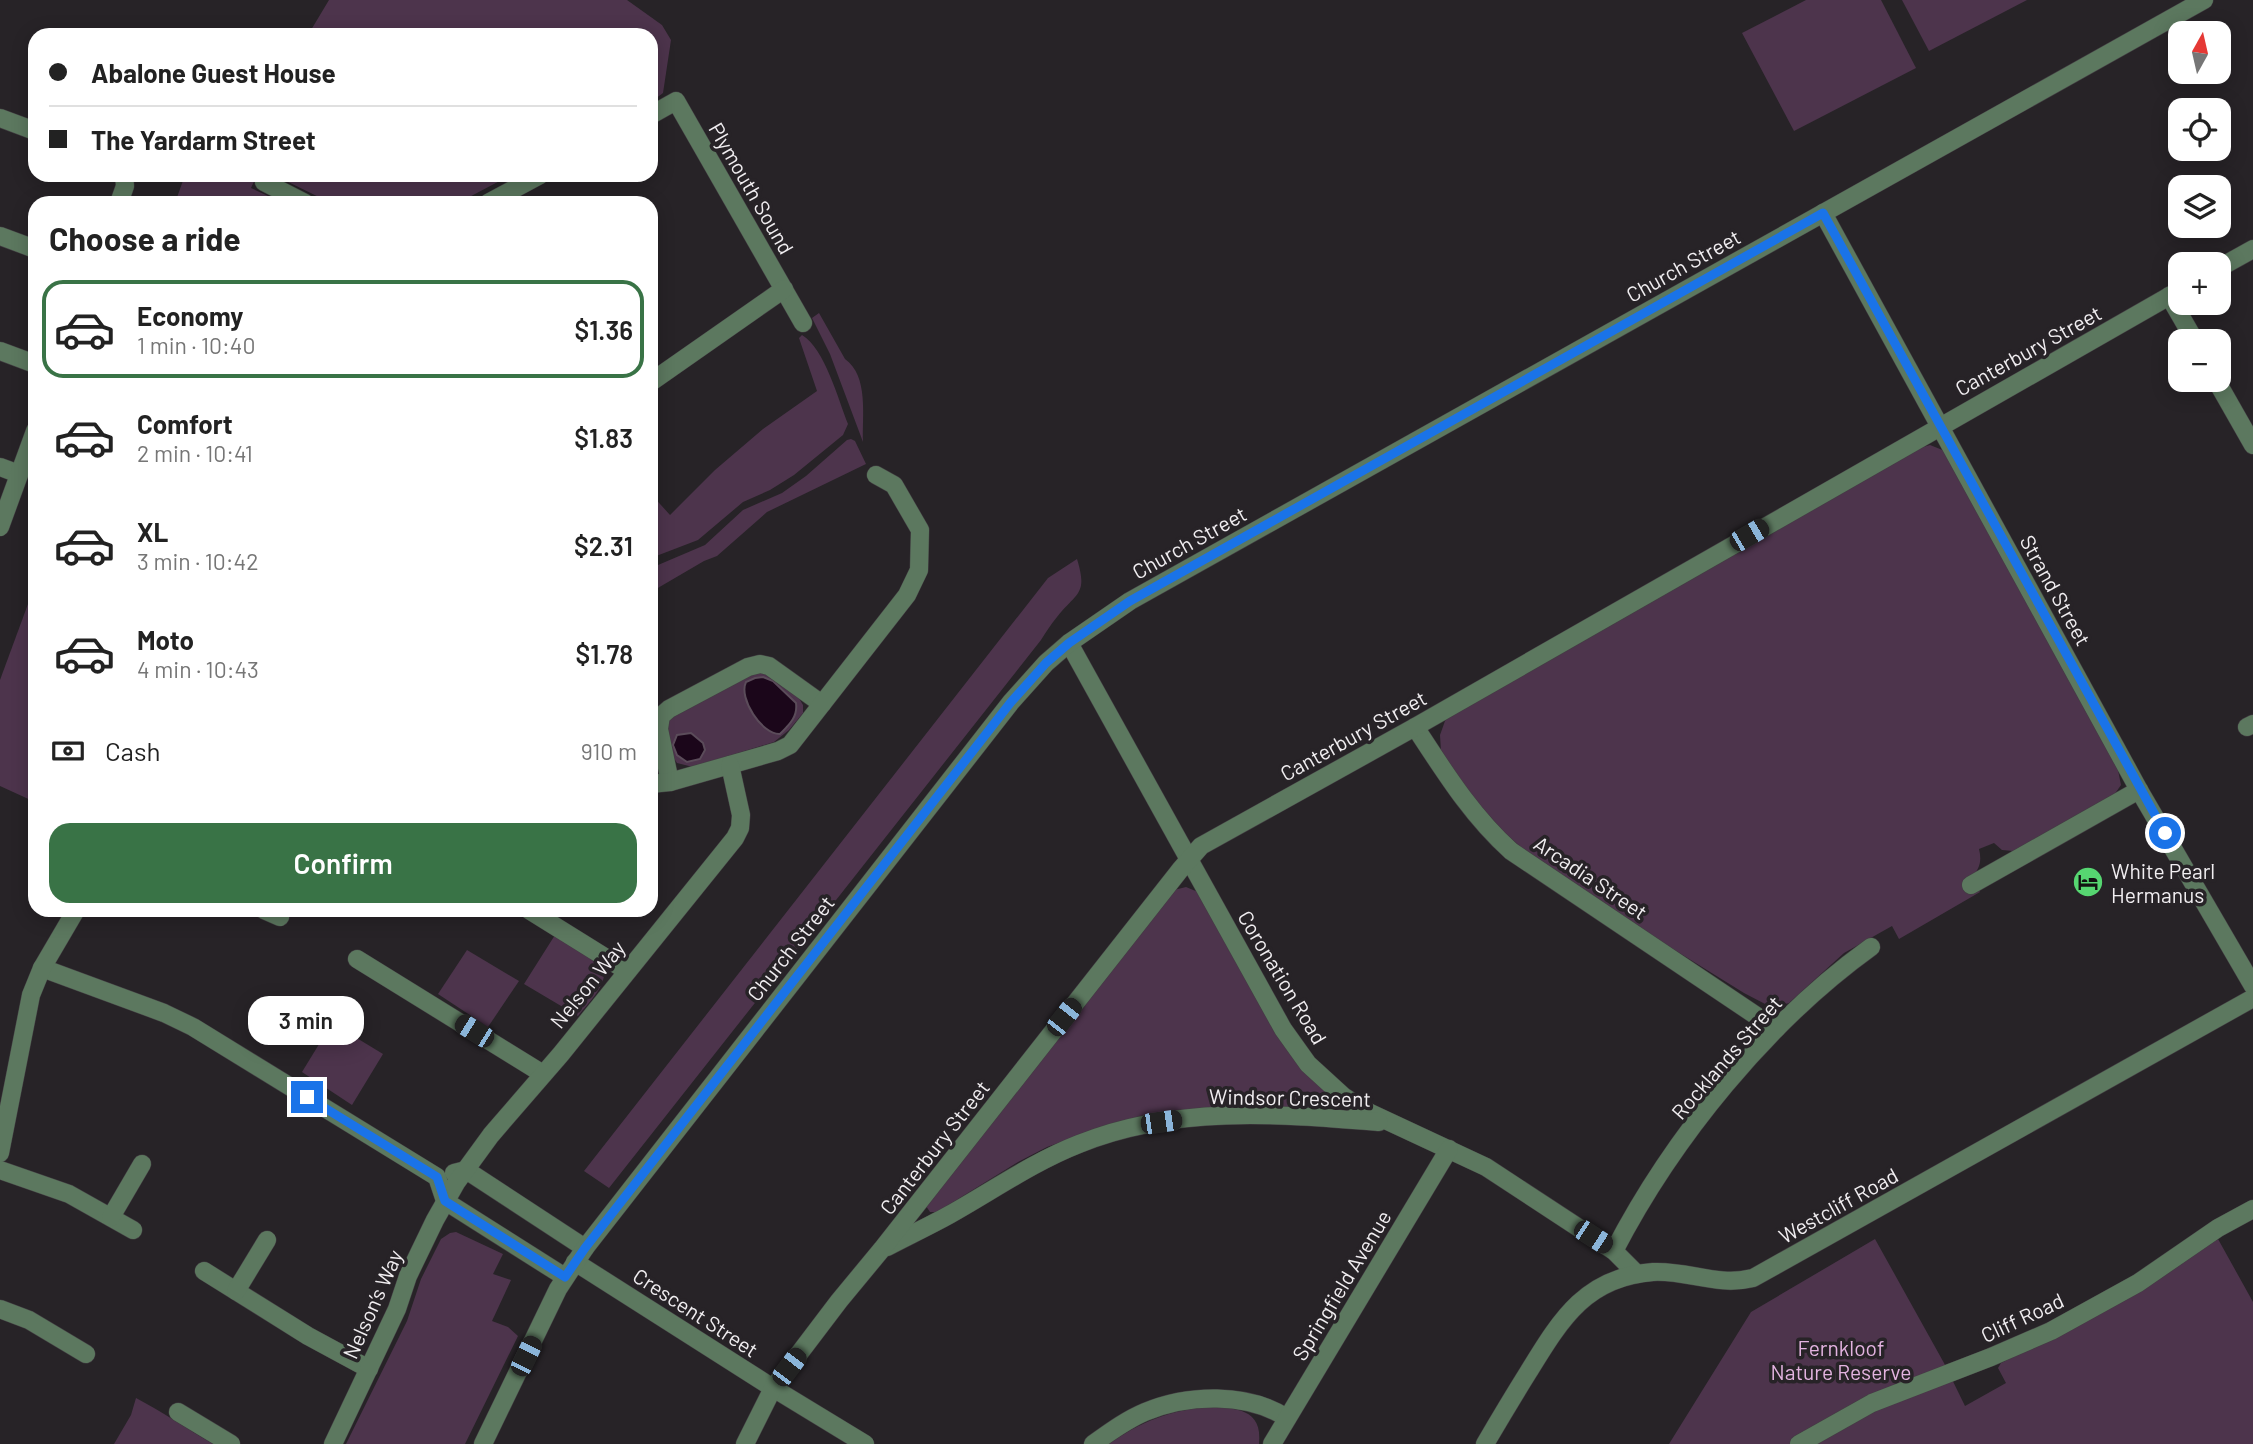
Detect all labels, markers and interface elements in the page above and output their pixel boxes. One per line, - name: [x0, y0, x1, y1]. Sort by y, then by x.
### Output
- north arrow: [2168, 21, 2231, 84]
- map controls: [2168, 21, 2231, 392]
- text: Abalone Guest House: [91, 57, 336, 88]
- button: locate: [2168, 98, 2231, 161]
- street label: Plymouth Sound: [704, 118, 800, 258]
- text: The Yardarm Street: [91, 124, 316, 155]
- button: layers: [2168, 175, 2231, 238]
- text: Choose a ride: [49, 219, 241, 257]
- street label: Church Street: [1622, 223, 1744, 307]
- button: +: [2168, 252, 2231, 315]
- icon: car: [53, 298, 116, 361]
- text: Economy: [137, 300, 243, 331]
- street label: Canterbury Street: [1951, 300, 2105, 400]
- text: $1.36: [574, 314, 633, 345]
- button: −: [2168, 329, 2231, 392]
- text: 1 min · 10:40: [137, 331, 255, 359]
- icon: car: [53, 406, 116, 469]
- text: Comfort: [137, 408, 233, 439]
- text: $1.83: [574, 422, 633, 453]
- text: 2 min · 10:41: [137, 439, 253, 467]
- street label: Church Street: [1128, 500, 1250, 584]
- icon: car: [53, 514, 116, 577]
- car: [1726, 515, 1773, 555]
- text: XL: [137, 516, 168, 547]
- text: $2.31: [574, 530, 633, 561]
- street label: Strand Street: [2015, 530, 2097, 650]
- text: 3 min · 10:42: [137, 547, 259, 575]
- icon: car: [53, 622, 116, 685]
- text: Moto: [137, 624, 194, 655]
- text: $1.78: [575, 638, 633, 669]
- text: 4 min · 10:43: [137, 655, 259, 683]
- street label: Canterbury Street: [1276, 685, 1430, 785]
- icon: cash: [49, 732, 87, 770]
- text: Cash: [105, 735, 160, 766]
- text: 910 m: [581, 737, 637, 765]
- route start: [2149, 817, 2181, 849]
- button: Confirm: [49, 823, 637, 903]
- street label: Arcadia Street: [1530, 830, 1652, 924]
- place label: White Pearl Hermanus: [2111, 858, 2215, 907]
- hotel icon: White Pearl Hermanus: [2071, 865, 2105, 899]
- street label: Church Street: [741, 890, 839, 1006]
- street label: Coronation Road: [1233, 906, 1333, 1048]
- street label: Nelson Way: [544, 935, 630, 1033]
- street label: Rocklands Street: [1666, 990, 1786, 1124]
- car: [1043, 994, 1086, 1040]
- callout: 3 min: [249, 996, 365, 1044]
- text: 3 min: [279, 1006, 333, 1034]
- car: [451, 1011, 498, 1051]
- street label: Canterbury Street: [874, 1075, 994, 1219]
- route end: [291, 1081, 323, 1113]
- street label: Windsor Crescent: [1209, 1083, 1371, 1111]
- car: [1139, 1109, 1184, 1135]
- street label: Westcliff Road: [1774, 1162, 1902, 1248]
- street label: Springfield Avenue: [1286, 1205, 1396, 1365]
- car: [1570, 1217, 1617, 1257]
- street label: Nelson’s Way: [337, 1245, 407, 1362]
- street label: Crescent Street: [629, 1262, 763, 1362]
- street label: Cliff Road: [1977, 1287, 2067, 1347]
- car: [508, 1333, 545, 1379]
- park label: Fernkloof Nature Reserve: [1771, 1335, 1911, 1384]
- car: [768, 1344, 811, 1390]

